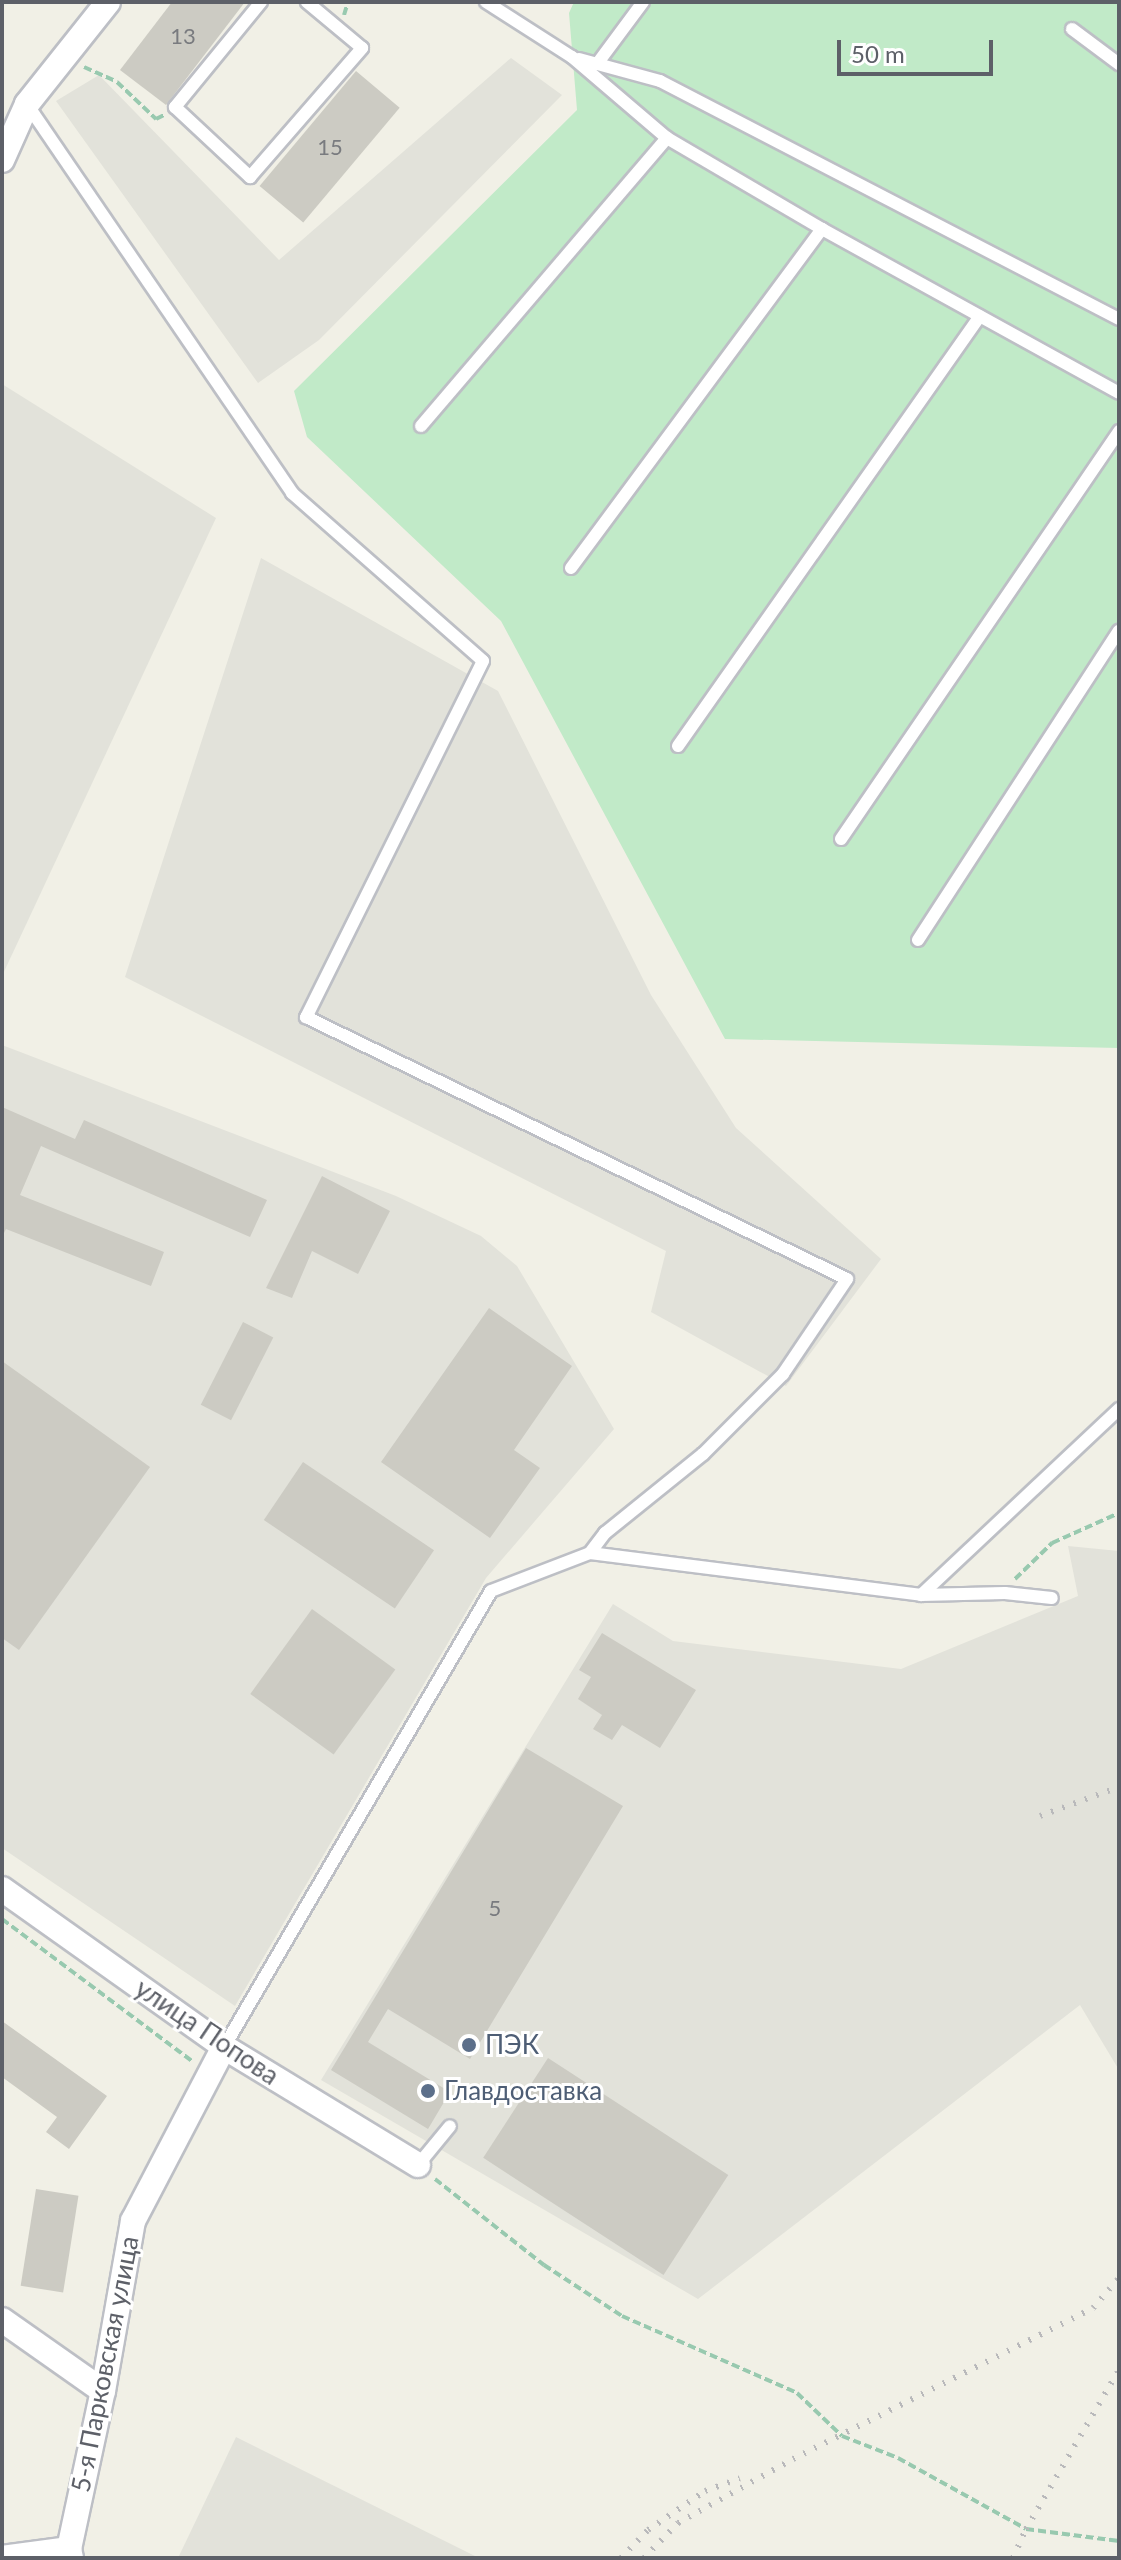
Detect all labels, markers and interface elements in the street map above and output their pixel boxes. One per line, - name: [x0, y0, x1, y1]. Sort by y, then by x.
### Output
- house number: 13: [170, 23, 196, 49]
- scale bar: [841, 24, 997, 74]
- text: 50 m: [851, 39, 905, 68]
- house number: 15: [317, 134, 343, 160]
- house number: 5: [489, 1895, 501, 1921]
- street label: улица Попова: [129, 1973, 285, 2091]
- place label: ПЭК: [485, 2029, 539, 2061]
- marker: ПЭК: [460, 2036, 478, 2054]
- place label: Главдоставка: [444, 2075, 602, 2107]
- marker: Главдоставка: [419, 2082, 437, 2100]
- street label: 5-я Парковская улица: [65, 2233, 145, 2495]

